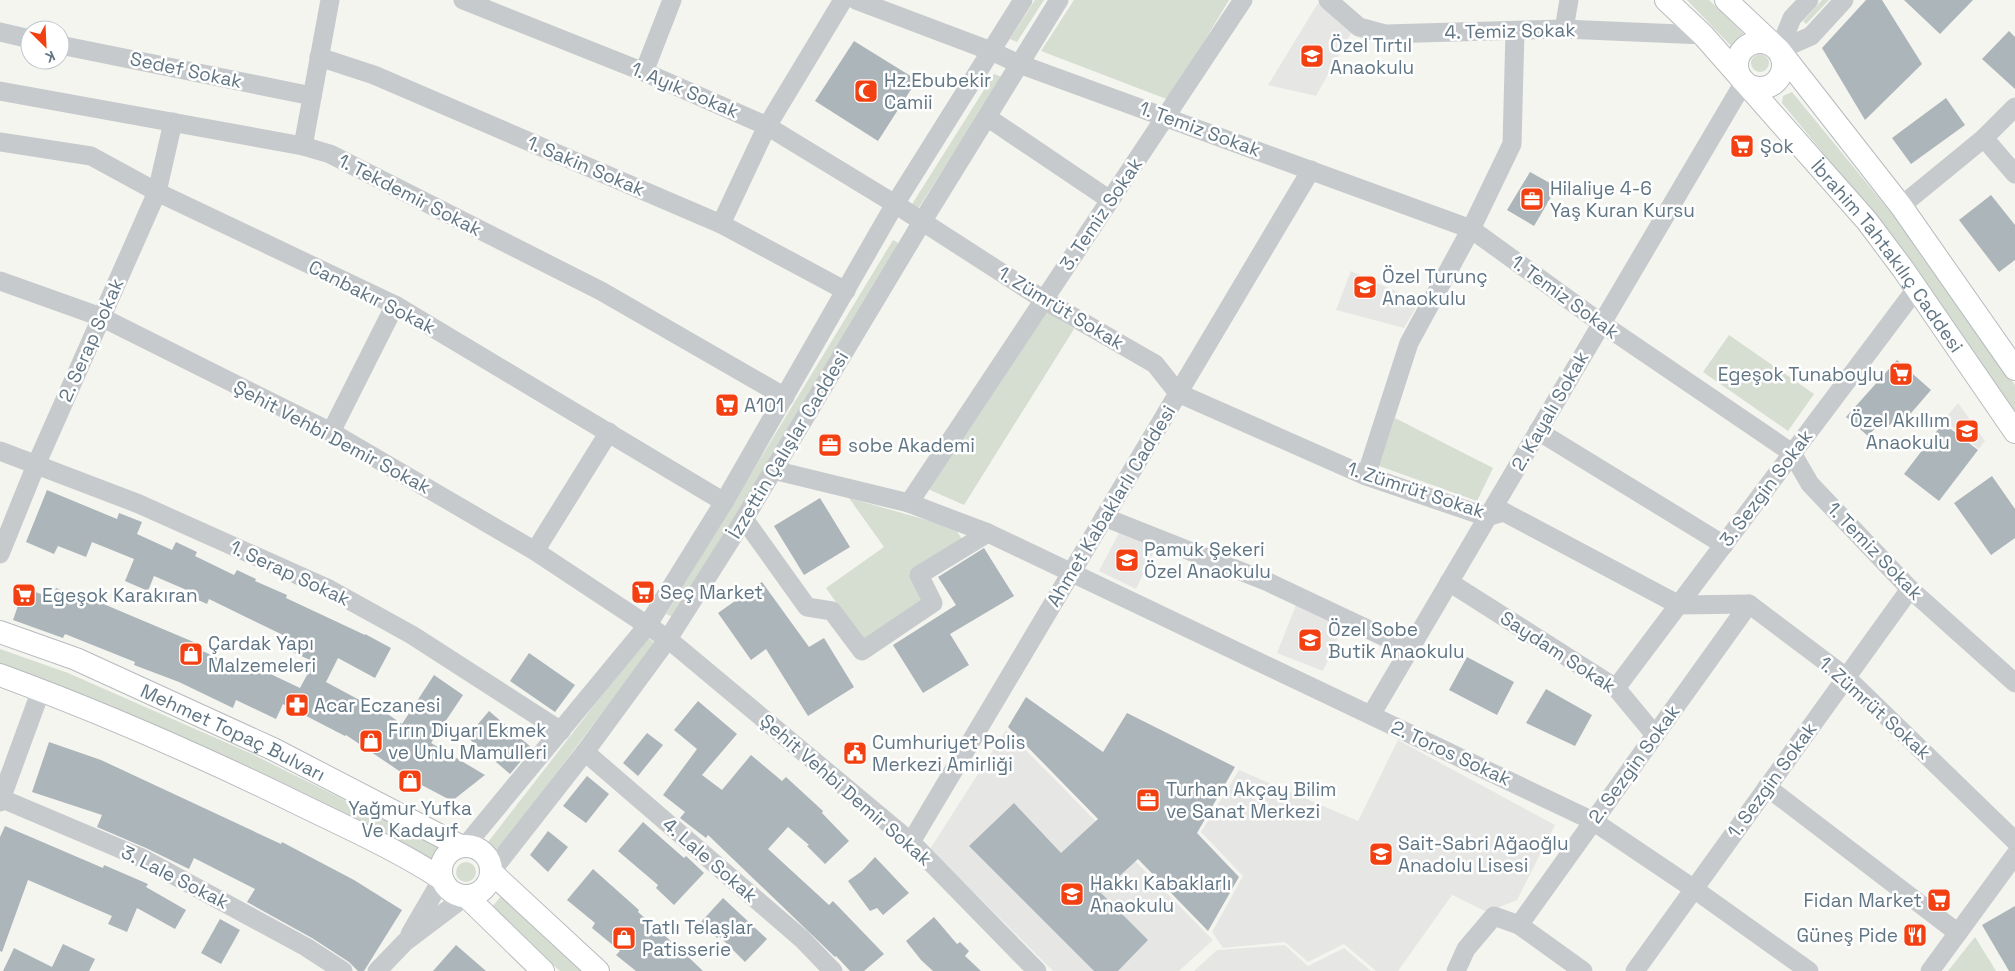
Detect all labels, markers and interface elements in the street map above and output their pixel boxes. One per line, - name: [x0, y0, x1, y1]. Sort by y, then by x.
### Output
- street label: 4. Temiz Sokak: [1444, 17, 1576, 45]
- north arrow: [20, 20, 70, 70]
- place label: Özel Tırtıl Anaokulu: [1330, 33, 1414, 80]
- school or university icon: Özel Tırtıl Anaokulu: [1299, 43, 1325, 69]
- street label: Sedef Sokak: [128, 46, 244, 94]
- text: K: [42, 47, 58, 67]
- street label: 1. Ayık Sokak: [627, 56, 743, 124]
- place label: Hz.Ebubekir Camii: [884, 68, 991, 115]
- mosque icon: Hz.Ebubekir Camii: [853, 78, 879, 104]
- street label: 1. Temiz Sokak: [1136, 95, 1264, 163]
- street label: 1. Sakin Sokak: [523, 130, 649, 202]
- supermarket icon: Şok: [1729, 133, 1755, 159]
- place label: Şok: [1760, 134, 1794, 159]
- street label: 1. Tekdemir Sokak: [334, 148, 486, 242]
- street label: 3. Temiz Sokak: [1054, 153, 1148, 275]
- street label: İbrahim Tahtakılıç Caddesi: [1806, 154, 1969, 357]
- place label: Hilaliye 4-6 Yaş Kuran Kursu: [1550, 176, 1695, 223]
- office icon: Hilaliye 4-6 Yaş Kuran Kursu: [1519, 186, 1545, 212]
- street label: 1. Temiz Sokak: [1506, 249, 1624, 345]
- street label: Canbakır Sokak: [304, 254, 440, 340]
- street label: 1. Zümrüt Sokak: [993, 261, 1129, 355]
- place label: Özel Turunç Anaokulu: [1382, 264, 1488, 311]
- street label: 2. Serap Sokak: [53, 274, 129, 406]
- school or university icon: Özel Turunç Anaokulu: [1352, 274, 1378, 300]
- street label: İzzettin Çalışlar Caddesi: [722, 347, 854, 543]
- street label: 2. Kayalı Sokak: [1506, 347, 1594, 475]
- supermarket icon: Egeşok Tunaboylu: [1888, 361, 1914, 387]
- place label: Egeşok Tunaboylu: [1718, 362, 1884, 387]
- street label: Şehit Vehbi Demir Sokak: [229, 374, 435, 500]
- supermarket icon: A101: [714, 392, 740, 418]
- place label: A101: [744, 393, 784, 418]
- street label: Ahmet Kabaklarlı Caddesi: [1041, 401, 1181, 611]
- place label: Özel Akıllım Anaokulu: [1850, 408, 1950, 455]
- school or university icon: Özel Akıllım Anaokulu: [1954, 418, 1980, 444]
- street label: 3. Sezgin Sokak: [1714, 424, 1818, 552]
- office icon: sobe Akademi: [817, 432, 843, 458]
- place label: sobe Akademi: [848, 433, 975, 458]
- street label: 1. Zümrüt Sokak: [1344, 456, 1488, 524]
- street label: 1. Temiz Sokak: [1822, 497, 1928, 605]
- street label: 1. Serap Sokak: [226, 534, 354, 612]
- place label: Pamuk Şekeri Özel Anaokulu: [1144, 537, 1271, 584]
- school or university icon: Pamuk Şekeri Özel Anaokulu: [1114, 547, 1140, 573]
- supermarket icon: Seç Market: [630, 579, 656, 605]
- place label: Seç Market: [660, 580, 763, 605]
- supermarket icon: Egeşok Karakıran: [11, 582, 37, 608]
- place label: Egeşok Karakıran: [42, 583, 198, 608]
- street label: Saydam Sokak: [1495, 605, 1621, 699]
- place label: Özel Sobe Butik Anaokulu: [1328, 617, 1465, 664]
- school or university icon: Özel Sobe Butik Anaokulu: [1297, 627, 1323, 653]
- place label: Çardak Yapı Malzemeleri: [208, 631, 316, 678]
- shop icon: Çardak Yapı Malzemeleri: [178, 641, 204, 667]
- street label: 1. Zümrüt Sokak: [1814, 651, 1936, 765]
- street label: Mehmet Topaç Bulvarı: [137, 678, 330, 787]
- pharmacy icon: Acar Eczanesi: [284, 692, 310, 718]
- place label: Acar Eczanesi: [314, 693, 440, 718]
- street label: 2. Sezgin Sokak: [1583, 700, 1685, 828]
- street label: Şehit Vehbi Demir Sokak: [755, 708, 937, 872]
- street label: 2. Toros Sokak: [1387, 714, 1515, 792]
- street label: 1. Sezgin Sokak: [1722, 717, 1822, 843]
- place label: Fırın Diyarı Ekmek ve Unlu Mamulleri: [388, 718, 547, 765]
- shop icon: Fırın Diyarı Ekmek ve Unlu Mamulleri: [358, 728, 384, 754]
- place label: Cumhuriyet Polis Merkezi Amirliği: [872, 730, 1025, 777]
- public building icon: Cumhuriyet Polis Merkezi Amirliği: [842, 740, 868, 766]
- shop icon: Yağmur Yufka Ve Kadayıf: [397, 768, 423, 794]
- place label: Turhan Akçay Bilim ve Sanat Merkezi: [1166, 777, 1336, 824]
- office icon: Turhan Akçay Bilim ve Sanat Merkezi: [1135, 787, 1161, 813]
- place label: Yağmur Yufka Ve Kadayıf: [348, 796, 472, 843]
- street label: 4. Lale Sokak: [657, 812, 763, 908]
- place label: Sait-Sabri Ağaoğlu Anadolu Lisesi: [1398, 831, 1569, 878]
- street label: 3. Lale Sokak: [117, 839, 233, 915]
- school or university icon: Sait-Sabri Ağaoğlu Anadolu Lisesi: [1368, 841, 1394, 867]
- place label: Hakkı Kabaklarlı Anaokulu: [1090, 871, 1231, 918]
- school or university icon: Hakkı Kabaklarlı Anaokulu: [1059, 881, 1085, 907]
- supermarket icon: Fidan Market: [1926, 887, 1952, 913]
- place label: Fidan Market: [1804, 888, 1922, 913]
- place label: Tatlı Telaşlar Patisserie: [642, 915, 753, 962]
- restaurant icon: Güneş Pide: [1902, 922, 1928, 948]
- place label: Güneş Pide: [1796, 923, 1898, 948]
- shop icon: Tatlı Telaşlar Patisserie: [611, 925, 637, 951]

